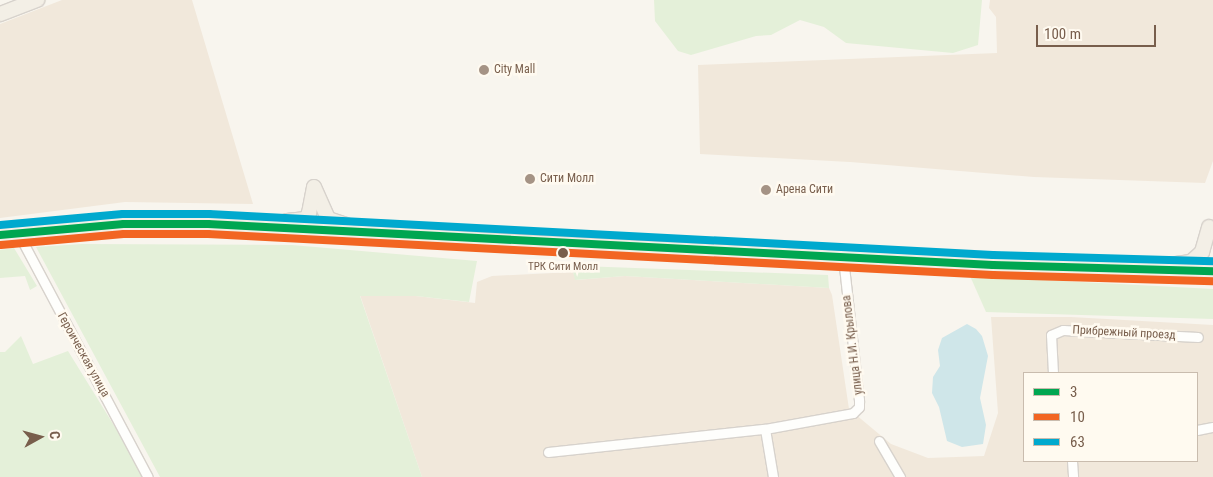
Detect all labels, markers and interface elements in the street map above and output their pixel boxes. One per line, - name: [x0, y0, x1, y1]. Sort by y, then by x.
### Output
- scale bar: [1038, 15, 1158, 47]
- text: 100 m: [1044, 25, 1081, 43]
- place label: City Mall: [494, 63, 535, 77]
- marker: City Mall: [478, 64, 490, 76]
- place label: Сити Молл: [540, 172, 594, 186]
- marker: Сити Молл: [524, 173, 536, 185]
- place label: Арена Сити: [776, 183, 833, 197]
- marker: Арена Сити: [760, 184, 772, 196]
- marker: ТРК Сити Молл: [558, 248, 568, 258]
- place label: ТРК Сити Молл: [528, 260, 598, 274]
- street label: улица Н.И. Крылова: [840, 294, 866, 396]
- street label: Героическая улица: [54, 310, 112, 400]
- street label: Прибрежный проезд: [1072, 323, 1176, 343]
- legend: [1023, 372, 1198, 462]
- text: 3: [1070, 383, 1077, 401]
- text: 10: [1070, 408, 1085, 426]
- north arrow: [15, 412, 65, 462]
- text: С: [46, 430, 63, 440]
- text: 63: [1070, 433, 1085, 451]

